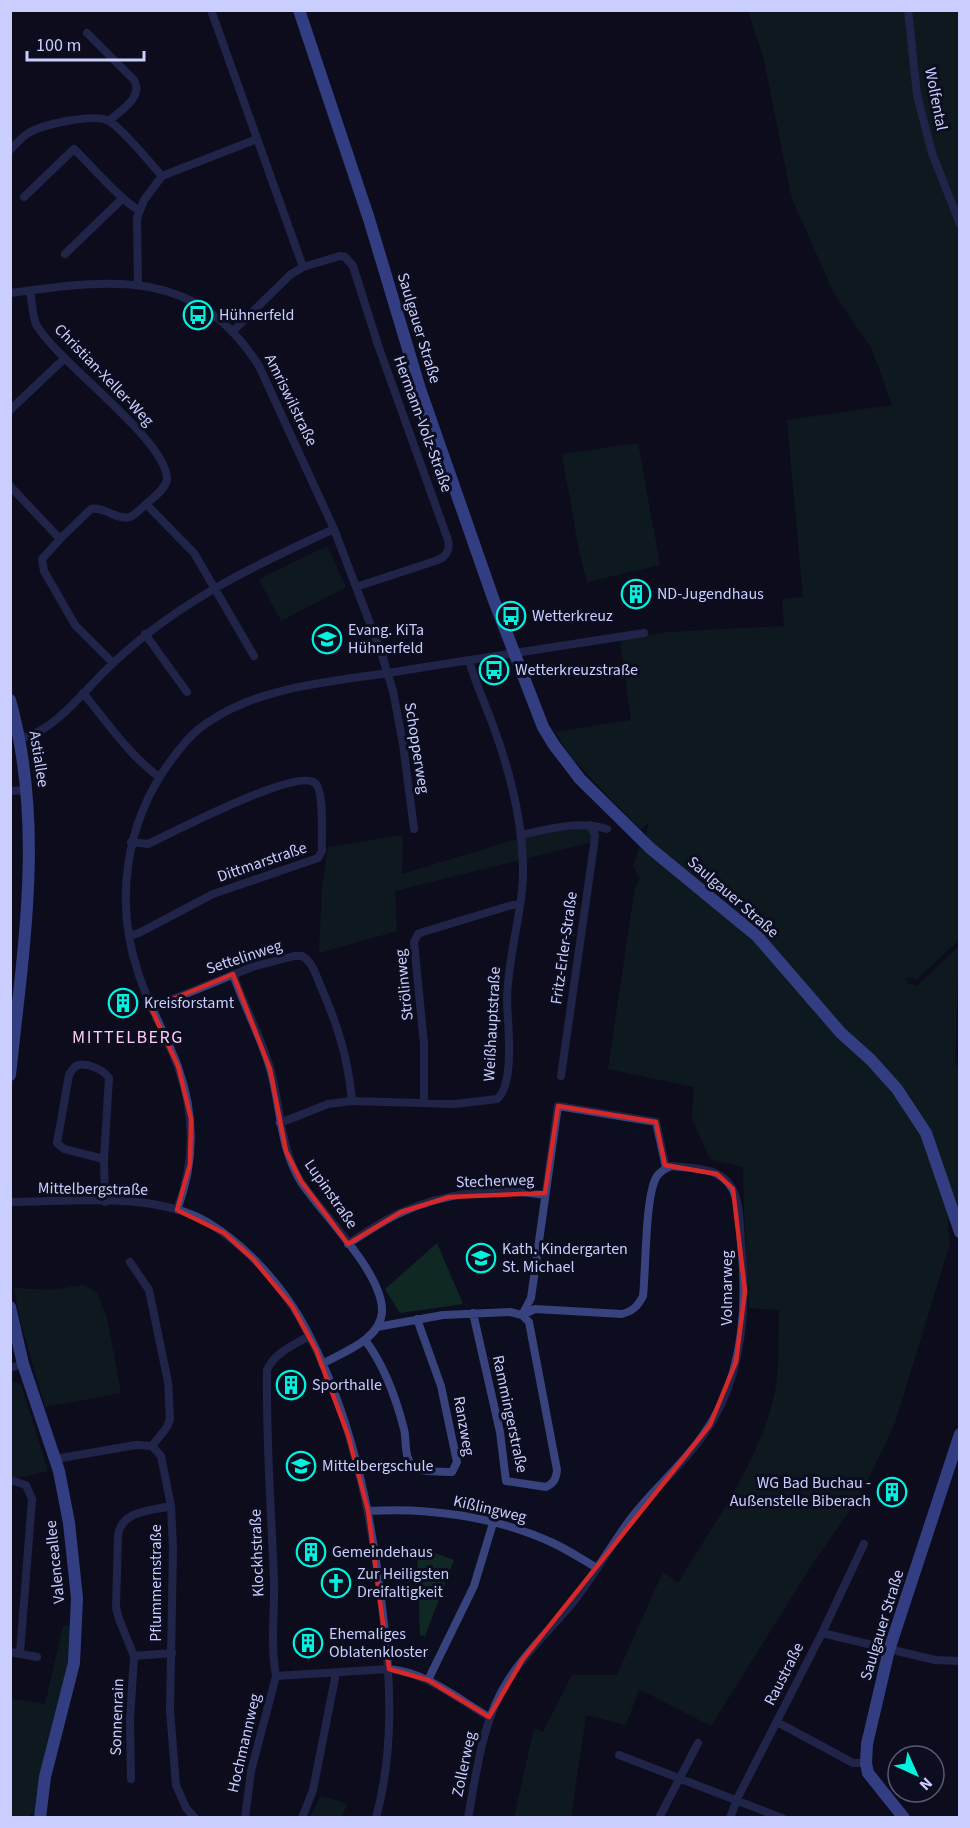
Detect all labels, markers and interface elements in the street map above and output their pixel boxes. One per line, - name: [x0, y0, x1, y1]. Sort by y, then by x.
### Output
- scale bar: [27, 24, 144, 62]
- text: 100 m: [36, 33, 81, 58]
- street label: Wolfental: [919, 66, 953, 132]
- street label: Saulgauer Straße: [392, 270, 446, 386]
- bus stop icon: Hühnerfeld: [182, 299, 214, 331]
- place label: Hühnerfeld: [219, 304, 295, 326]
- street label: Christian-Xeller-Weg: [49, 319, 159, 431]
- street label: Amriswilstraße: [259, 350, 323, 450]
- street label: Hermann-Volz-Straße: [388, 353, 458, 495]
- building icon: ND-Jugendhaus: [620, 578, 652, 610]
- place label: ND-Jugendhaus: [657, 583, 764, 605]
- bus stop icon: Wetterkreuz: [495, 600, 527, 632]
- place label: Wetterkreuz: [532, 605, 613, 627]
- place label: Evang. KiTa Hühnerfeld: [348, 619, 424, 659]
- school or university icon: Evang. KiTa Hühnerfeld: [311, 623, 343, 655]
- bus stop icon: Wetterkreuzstraße: [478, 654, 510, 686]
- place label: Wetterkreuzstraße: [515, 659, 638, 681]
- street label: Schopperweg: [399, 701, 435, 795]
- street label: Astiallee: [24, 729, 54, 789]
- street label: Dittmarstraße: [214, 836, 310, 888]
- street label: Saulgauer Straße: [683, 851, 784, 943]
- street label: Fritz-Erler-Straße: [545, 890, 583, 1006]
- street label: Settelinweg: [203, 934, 285, 980]
- street label: Strölinweg: [389, 948, 419, 1022]
- street label: Weißhauptstraße: [478, 966, 506, 1082]
- building icon: Kreisforstamt: [107, 987, 139, 1019]
- place label: Kreisforstamt: [144, 992, 235, 1014]
- district label: MITTELBERG: [72, 1025, 184, 1050]
- street label: Lupinstraße: [299, 1155, 363, 1233]
- street label: Stecherweg: [455, 1169, 535, 1193]
- street label: Mittelbergstraße: [38, 1177, 148, 1201]
- place label: Kath. Kindergarten St. Michael: [502, 1238, 628, 1278]
- school or university icon: Kath. Kindergarten St. Michael: [465, 1242, 497, 1274]
- street label: Volmarweg: [716, 1250, 738, 1326]
- street label: Rammingerstraße: [487, 1353, 533, 1475]
- building icon: Sporthalle: [275, 1369, 307, 1401]
- place label: Sporthalle: [312, 1374, 382, 1396]
- street label: Ranzweg: [448, 1395, 480, 1457]
- school or university icon: Mittelbergschule: [285, 1450, 317, 1482]
- place label: Mittelbergschule: [322, 1455, 434, 1477]
- place label: WG Bad Buchau - Außenstelle Biberach: [730, 1472, 871, 1512]
- building icon: WG Bad Buchau - Außenstelle Biberach: [876, 1476, 908, 1508]
- street label: Kißlingweg: [451, 1490, 529, 1528]
- street label: Klockhstraße: [244, 1509, 270, 1597]
- street label: Valenceallee: [40, 1519, 70, 1605]
- street label: Pflummernstraße: [145, 1524, 167, 1642]
- building icon: Gemeindehaus: [295, 1536, 327, 1568]
- place label: Gemeindehaus: [332, 1541, 433, 1563]
- place label: Zur Heiligsten Dreifaltigkeit: [357, 1563, 449, 1603]
- church icon: Zur Heiligsten Dreifaltigkeit: [320, 1567, 352, 1599]
- street label: Saulgauer Straße: [855, 1567, 909, 1683]
- place label: Ehemaliges Oblatenkloster: [329, 1623, 428, 1663]
- building icon: Ehemaliges Oblatenkloster: [292, 1627, 324, 1659]
- street label: Raustraße: [759, 1639, 809, 1709]
- street label: Sonnenrain: [105, 1678, 129, 1756]
- street label: Hochmannweg: [222, 1691, 266, 1795]
- street label: Zollerweg: [446, 1729, 482, 1799]
- north arrow: [886, 1744, 946, 1804]
- text: N: [914, 1772, 937, 1795]

